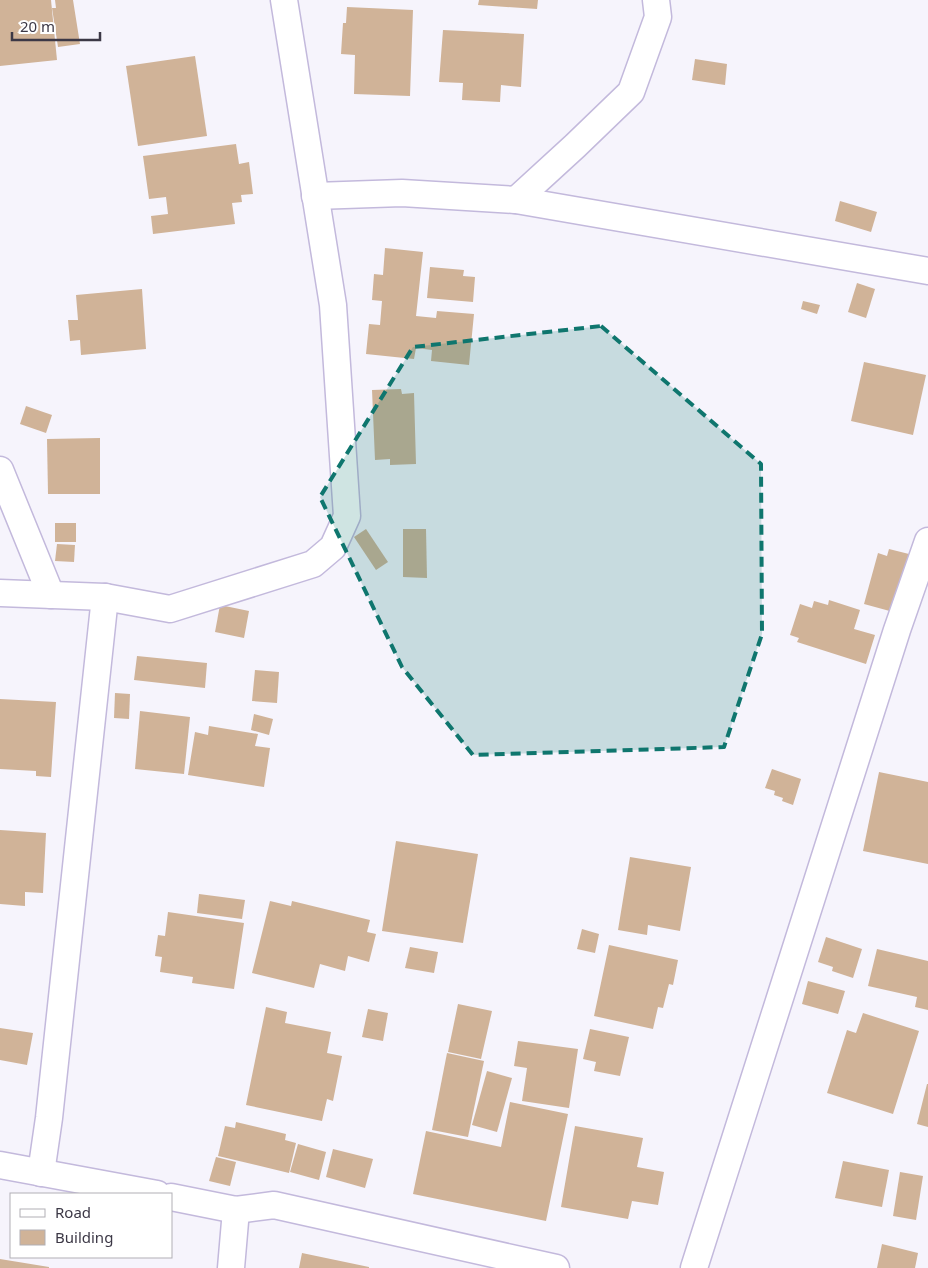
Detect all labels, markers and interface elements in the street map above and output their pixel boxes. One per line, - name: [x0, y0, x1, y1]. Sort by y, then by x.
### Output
- scale bar: [12, 10, 100, 42]
- text: 20 m: [20, 16, 55, 36]
- legend: [10, 1193, 172, 1258]
- text: Road: [55, 1202, 91, 1222]
- text: Building: [55, 1227, 113, 1247]

